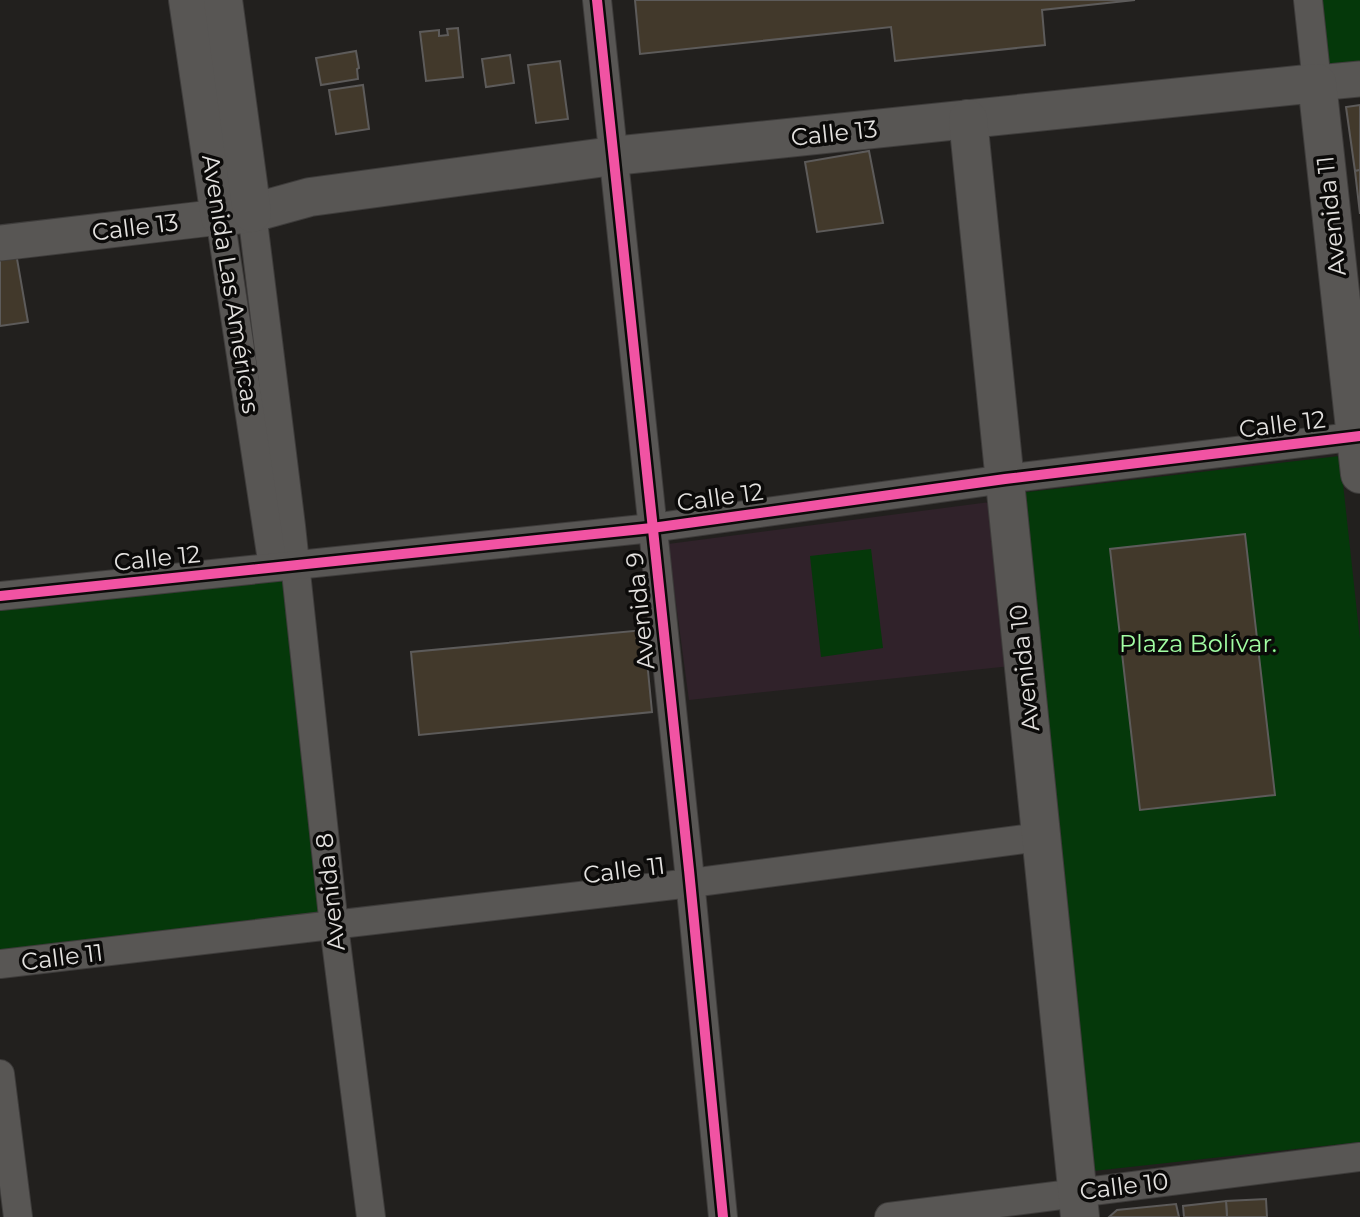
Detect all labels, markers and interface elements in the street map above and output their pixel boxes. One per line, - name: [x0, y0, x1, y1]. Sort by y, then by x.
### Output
- street label: Calle 13: [789, 114, 879, 152]
- street label: Avenida Las Américas: [196, 152, 266, 416]
- street label: Avenida 11: [1310, 155, 1352, 277]
- street label: Calle 13: [90, 207, 180, 247]
- street label: Calle 12: [1237, 404, 1327, 444]
- street label: Calle 12: [675, 477, 765, 517]
- street label: Calle 12: [112, 539, 202, 577]
- street label: Avenida 9: [619, 551, 661, 671]
- street label: Avenida 10: [1003, 603, 1045, 733]
- park label: Plaza Bolívar.: [1119, 629, 1277, 658]
- street label: Avenida 8: [309, 832, 351, 952]
- street label: Calle 11: [582, 851, 666, 889]
- street label: Calle 11: [20, 938, 104, 976]
- street label: Calle 10: [1078, 1166, 1170, 1206]

